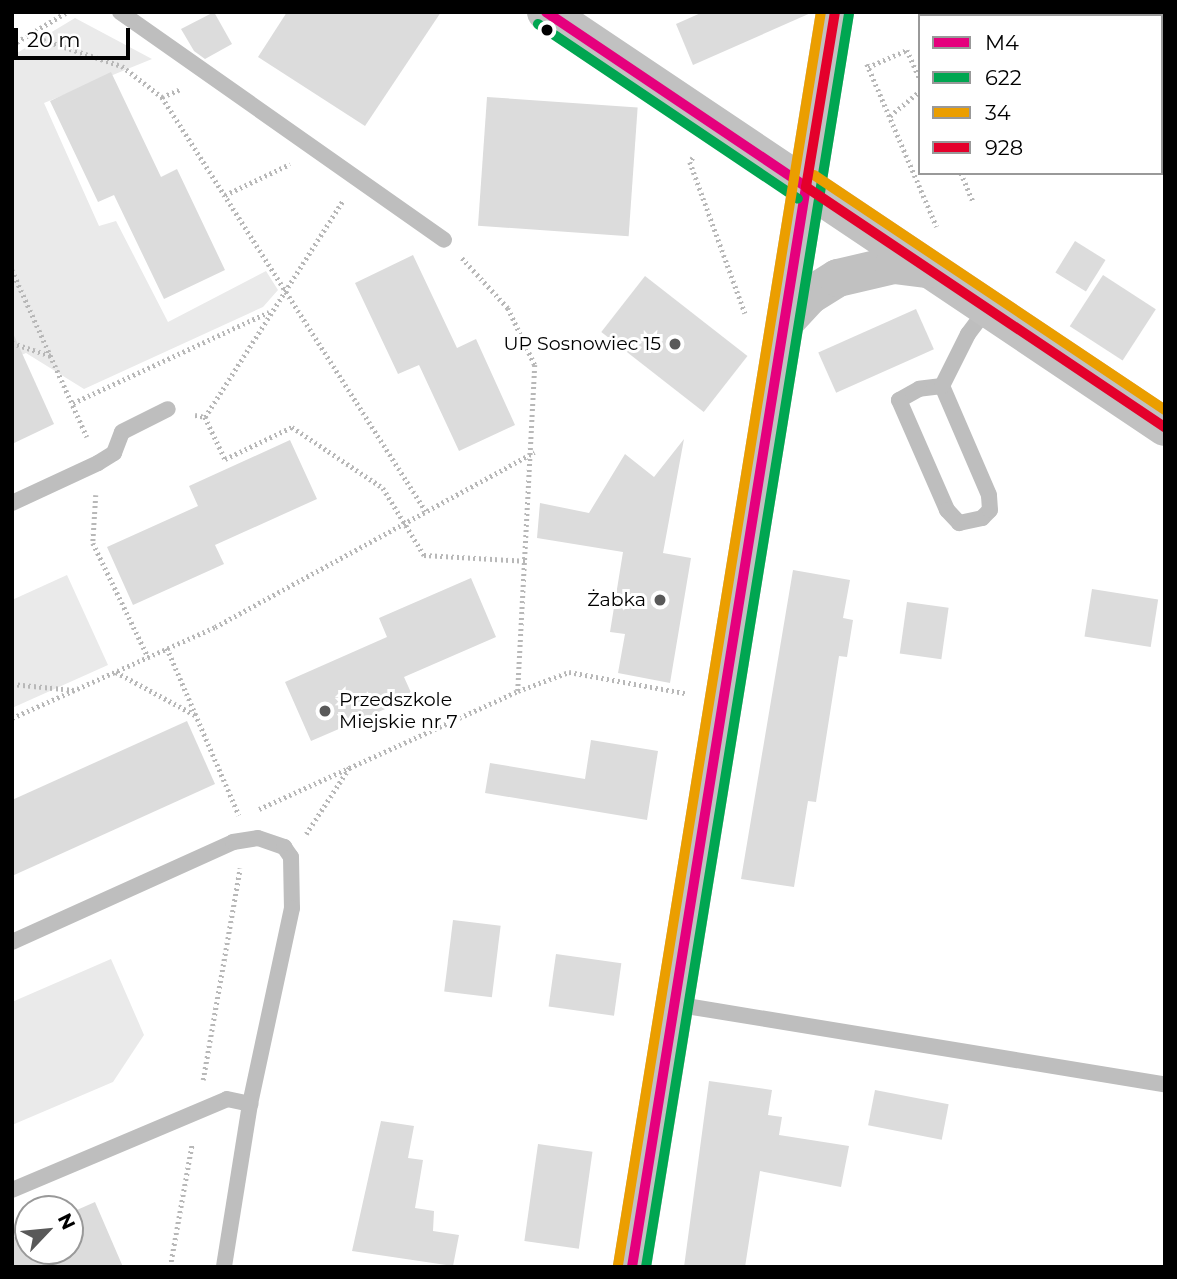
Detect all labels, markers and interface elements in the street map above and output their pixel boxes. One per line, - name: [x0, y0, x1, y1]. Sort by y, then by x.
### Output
- scale bar: [18, 14, 133, 58]
- legend: [918, 14, 1163, 175]
- unlabelled marker: [540, 23, 554, 37]
- text: 20 m: [27, 27, 81, 52]
- text: M4: [985, 30, 1019, 55]
- text: 622: [985, 65, 1022, 90]
- text: 34: [985, 100, 1011, 125]
- text: 928: [985, 135, 1023, 160]
- place label: UP Sosnowiec 15: [503, 333, 661, 355]
- marker: UP Sosnowiec 15: [667, 336, 683, 352]
- place label: Żabka: [587, 589, 646, 611]
- marker: Żabka: [652, 592, 668, 608]
- place label: Przedszkole Miejskie nr 7: [339, 689, 458, 733]
- marker: Przedszkole Miejskie nr 7: [317, 703, 333, 719]
- north arrow: [14, 1195, 84, 1265]
- text: N: [53, 1210, 80, 1233]

